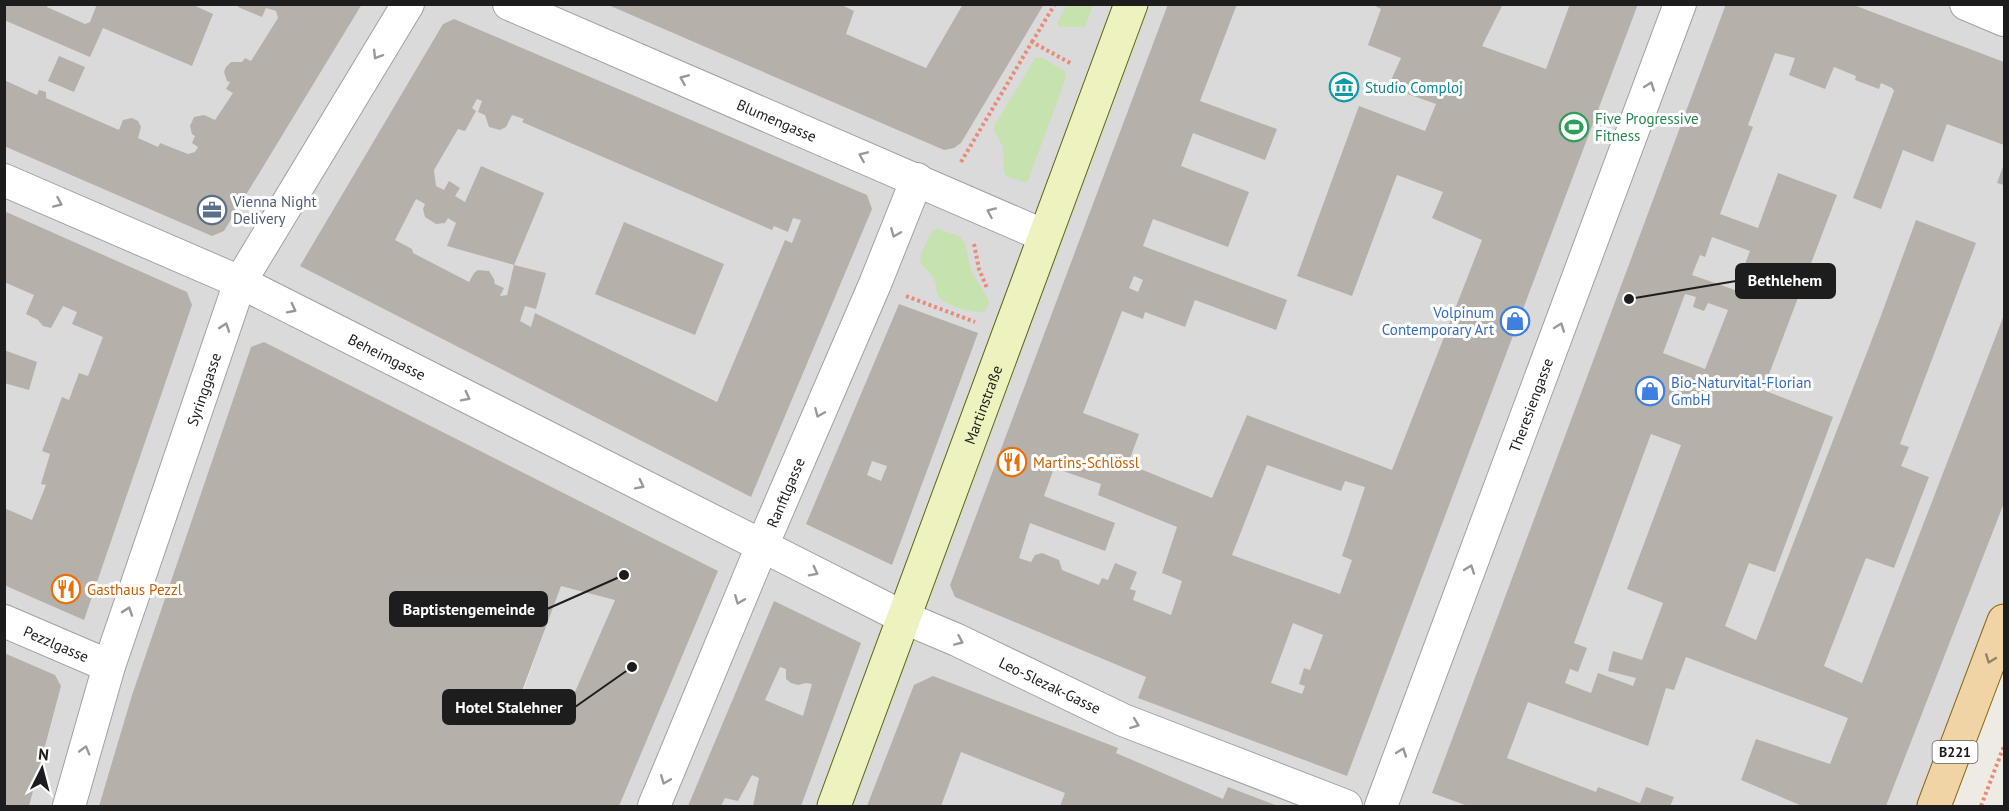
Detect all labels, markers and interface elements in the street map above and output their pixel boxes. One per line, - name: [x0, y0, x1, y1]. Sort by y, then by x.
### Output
- one-way arrow: [373, 49, 385, 59]
- museum icon: Studio Comploj: [1328, 71, 1360, 103]
- one-way arrow: [679, 74, 690, 86]
- place label: Studio Comploj: [1365, 78, 1463, 97]
- one-way arrow: [1643, 81, 1655, 92]
- street label: Blumengasse: [734, 94, 820, 146]
- place label: Five Progressive Fitness: [1595, 109, 1699, 145]
- sports icon: Five Progressive Fitness: [1558, 111, 1590, 143]
- one-way arrow: [858, 151, 869, 163]
- place label: Vienna Night Delivery: [232, 192, 316, 228]
- office icon: Vienna Night Delivery: [196, 194, 228, 226]
- one-way arrow: [52, 196, 63, 208]
- one-way arrow: [987, 207, 998, 219]
- one-way arrow: [890, 227, 902, 238]
- callout: Bethlehem: [1736, 264, 1835, 298]
- text: Bethlehem: [1748, 270, 1822, 290]
- one-way arrow: [286, 302, 297, 313]
- place label: Volpinum Contemporary Art: [1382, 303, 1494, 339]
- shop icon: Volpinum Contemporary Art: [1499, 305, 1531, 337]
- one-way arrow: [217, 322, 230, 333]
- one-way arrow: [1553, 322, 1565, 333]
- street label: Beheimgasse: [345, 329, 429, 384]
- street label: Syringgasse: [182, 350, 225, 428]
- street label: Theresiengasse: [1504, 355, 1557, 455]
- street label: Martinstraße: [959, 363, 1006, 447]
- place label: Bio-Naturvital-Florian GmbH: [1671, 373, 1812, 409]
- shop icon: Bio-Naturvital-Florian GmbH: [1634, 375, 1666, 407]
- one-way arrow: [460, 389, 471, 401]
- one-way arrow: [814, 406, 826, 417]
- restaurant icon: Martins-Schlössl: [996, 446, 1028, 478]
- place label: Martins-Schlössl: [1033, 453, 1140, 472]
- street label: Ranftlgasse: [762, 454, 809, 530]
- one-way arrow: [634, 477, 645, 489]
- one-way arrow: [1462, 564, 1475, 575]
- one-way arrow: [807, 565, 818, 576]
- restaurant icon: Gasthaus Pezzl: [50, 573, 82, 605]
- place label: Gasthaus Pezzl: [87, 580, 183, 599]
- callout: Baptistengemeinde: [390, 592, 547, 626]
- one-way arrow: [734, 594, 746, 605]
- text: Baptistengemeinde: [403, 599, 535, 619]
- one-way arrow: [120, 606, 133, 617]
- street label: Pezzlgasse: [21, 621, 92, 666]
- one-way arrow: [952, 634, 963, 646]
- street label: Leo-Slezak-Gasse: [996, 652, 1104, 717]
- one-way arrow: [1985, 653, 1998, 664]
- callout: Hotel Stalehner: [443, 690, 575, 724]
- text: Hotel Stalehner: [455, 697, 563, 717]
- one-way arrow: [1129, 717, 1140, 730]
- north arrow: [12, 739, 72, 799]
- road number: B221: [1932, 741, 1978, 763]
- text: N: [37, 744, 50, 765]
- one-way arrow: [78, 745, 90, 756]
- one-way arrow: [1394, 747, 1407, 758]
- one-way arrow: [660, 774, 672, 785]

